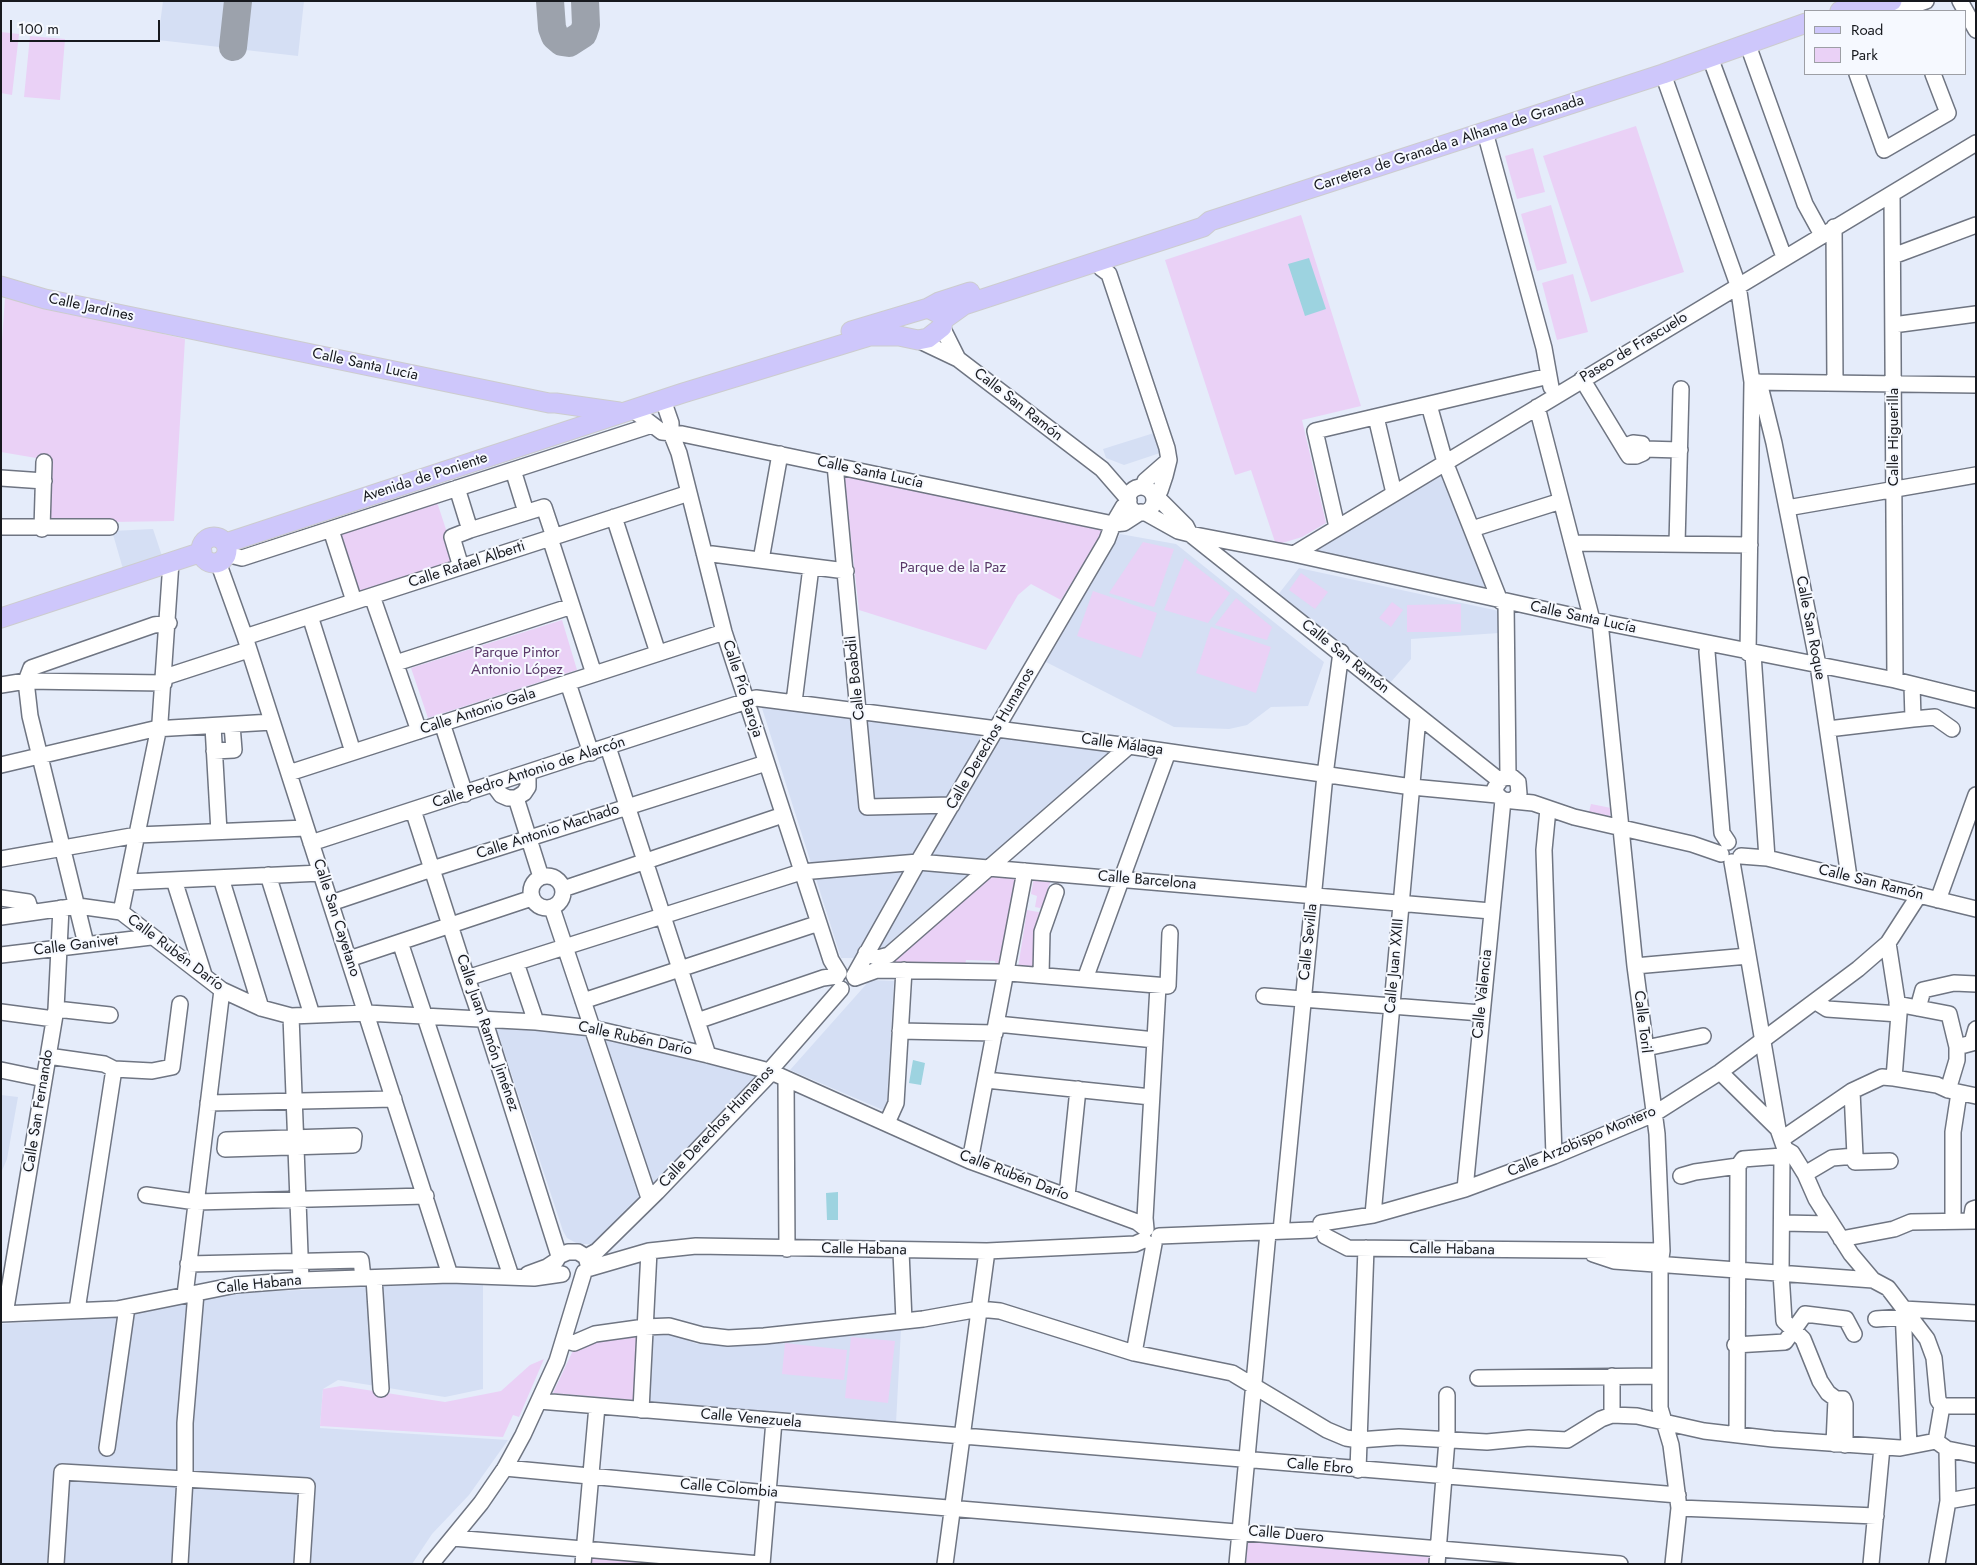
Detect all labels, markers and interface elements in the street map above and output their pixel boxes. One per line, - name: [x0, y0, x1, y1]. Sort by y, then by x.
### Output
- scale bar: [12, 10, 162, 42]
- legend: [1804, 10, 1967, 75]
- text: 100 m: [18, 18, 59, 40]
- text: Road: [1851, 19, 1883, 41]
- text: Park: [1851, 44, 1878, 66]
- street label: Carretera de Granada a Alhama de Granada: [1312, 92, 1586, 196]
- street label: Calle Jardines: [47, 290, 135, 326]
- street label: Paseo de Frascuelo: [1577, 309, 1691, 387]
- street label: Calle Santa Lucía: [310, 345, 420, 385]
- street label: Calle San Ramón: [970, 365, 1066, 445]
- street label: Calle Higuerilla: [1885, 388, 1903, 486]
- street label: Avenida de Poniente: [360, 449, 490, 507]
- street label: Calle Santa Lucía: [815, 453, 925, 493]
- street label: Calle Rafael Alberti: [406, 538, 528, 592]
- park label: Parque de la Paz: [900, 559, 1006, 577]
- street label: Calle San Roque: [1791, 575, 1829, 681]
- street label: Calle Santa Lucía: [1528, 598, 1638, 638]
- street label: Calle San Ramón: [1297, 616, 1393, 698]
- street label: Calle Boabdil: [843, 635, 869, 721]
- street label: Calle Pío Baroja: [718, 638, 766, 740]
- park label: Parque Pintor Antonio López: [471, 644, 563, 679]
- street label: Calle Derechos Humanos: [943, 665, 1039, 813]
- street label: Calle Antonio Gala: [418, 685, 538, 739]
- street label: Calle Málaga: [1080, 730, 1164, 760]
- street label: Calle Pedro Antonio de Alarcón: [430, 733, 628, 813]
- street label: Calle Antonio Machado: [474, 800, 622, 864]
- street label: Calle San Cayetano: [308, 857, 364, 979]
- street label: Calle San Ramón: [1817, 861, 1925, 905]
- street label: Calle Barcelona: [1097, 868, 1197, 894]
- street label: Calle Sevilla: [1296, 903, 1322, 981]
- street label: Calle Rubén Darío: [123, 911, 227, 995]
- street label: Calle Juan XXIII: [1382, 918, 1408, 1014]
- street label: Calle Ganivet: [33, 932, 119, 960]
- street label: Calle Valencia: [1469, 949, 1497, 1039]
- street label: Calle Juan Ramón Jiménez: [452, 952, 522, 1114]
- street label: Calle Toril: [1629, 990, 1655, 1054]
- street label: Calle Rubén Darío: [576, 1018, 694, 1060]
- street label: Calle San Fernando: [20, 1048, 58, 1174]
- street label: Calle Derechos Humanos: [656, 1062, 778, 1192]
- street label: Calle Arzobispo Montero: [1505, 1103, 1659, 1181]
- street label: Calle Rubén Darío: [957, 1147, 1071, 1205]
- street label: Calle Habana: [821, 1240, 907, 1260]
- street label: Calle Habana: [1409, 1240, 1495, 1260]
- street label: Calle Habana: [216, 1272, 302, 1298]
- street label: Calle Venezuela: [700, 1406, 802, 1432]
- street label: Calle Ebro: [1286, 1455, 1354, 1479]
- street label: Calle Colombia: [679, 1476, 779, 1502]
- street label: Calle Duero: [1248, 1523, 1324, 1547]

